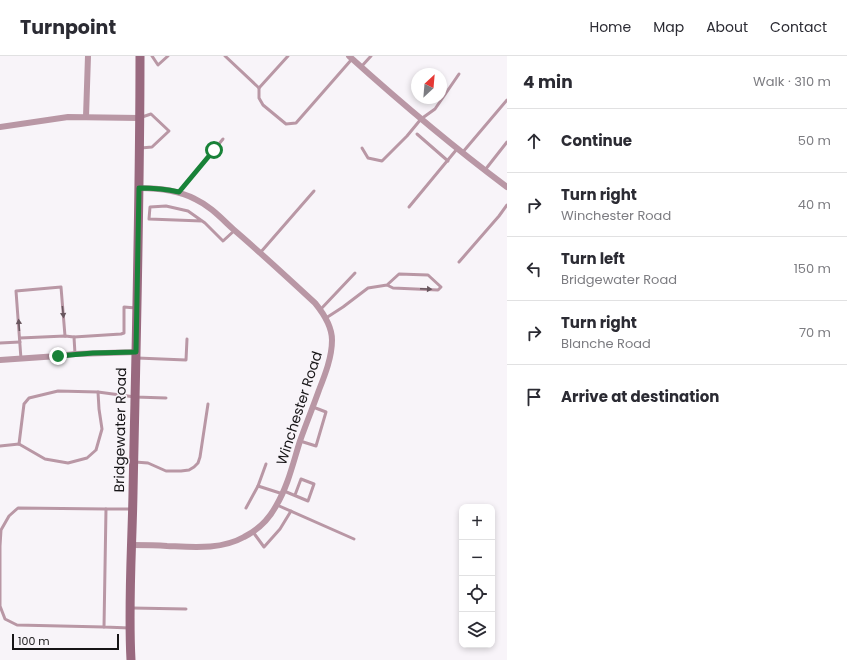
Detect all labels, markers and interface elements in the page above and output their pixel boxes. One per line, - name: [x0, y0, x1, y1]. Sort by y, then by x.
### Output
- text: Turnpoint: [20, 14, 116, 41]
- text: Home: [589, 17, 631, 37]
- text: Map: [653, 17, 684, 37]
- text: About: [706, 17, 748, 37]
- text: Contact: [770, 17, 827, 37]
- north arrow: [411, 68, 447, 104]
- text: 4 min: [523, 70, 573, 94]
- text: Walk · 310 m: [753, 72, 831, 91]
- icon: ahead: [523, 130, 545, 152]
- text: Continue: [561, 130, 632, 151]
- text: 50 m: [798, 131, 831, 150]
- route start: [205, 141, 223, 159]
- text: Turn right: [561, 184, 637, 205]
- icon: right: [523, 194, 545, 216]
- text: 40 m: [798, 195, 831, 214]
- text: Winchester Road: [561, 206, 671, 225]
- text: Turn left: [561, 248, 625, 269]
- icon: left: [523, 258, 545, 280]
- text: 150 m: [794, 259, 831, 278]
- text: Bridgewater Road: [561, 270, 677, 289]
- one-way arrow: [420, 286, 433, 292]
- one-way arrow: [60, 306, 66, 318]
- text: Turn right: [561, 312, 637, 333]
- one-way arrow: [15, 319, 22, 331]
- icon: right: [523, 322, 545, 344]
- text: 70 m: [799, 323, 831, 342]
- text: Blanche Road: [561, 334, 651, 353]
- route end: [49, 347, 67, 365]
- street label: Winchester Road: [271, 348, 327, 468]
- street label: Bridgewater Road: [109, 367, 131, 493]
- icon: arrive: [523, 386, 545, 408]
- text: Arrive at destination: [561, 386, 719, 407]
- map controls: [459, 504, 495, 648]
- button: +: [459, 504, 495, 540]
- button: −: [459, 540, 495, 576]
- button: locate: [459, 576, 495, 612]
- button: layers: [459, 612, 495, 648]
- scale bar: [12, 632, 119, 651]
- text: 100 m: [18, 633, 50, 649]

